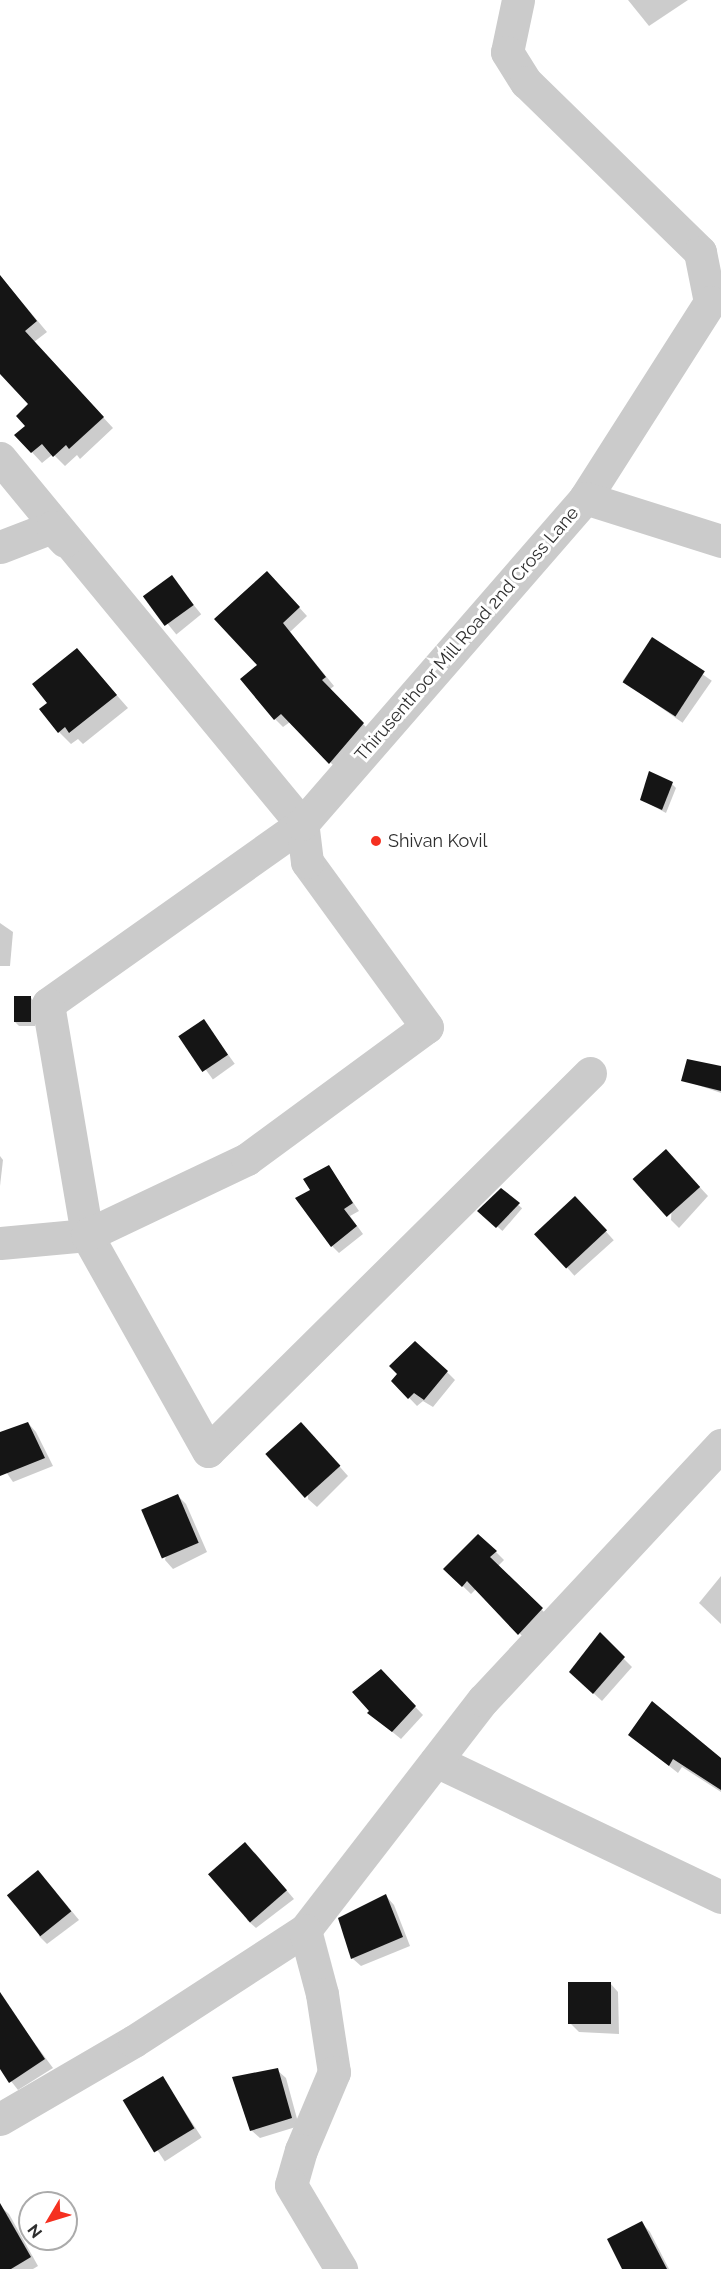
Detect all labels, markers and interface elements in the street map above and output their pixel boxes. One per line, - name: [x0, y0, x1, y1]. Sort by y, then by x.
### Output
- street label: Thirusenthoor Mill Road 2nd Cross Lane: [350, 502, 584, 766]
- place label: Shivan Kovil: [388, 830, 487, 852]
- marker: Shivan Kovil: [369, 834, 383, 848]
- north arrow: [18, 2191, 78, 2251]
- text: N: [24, 2220, 46, 2242]

